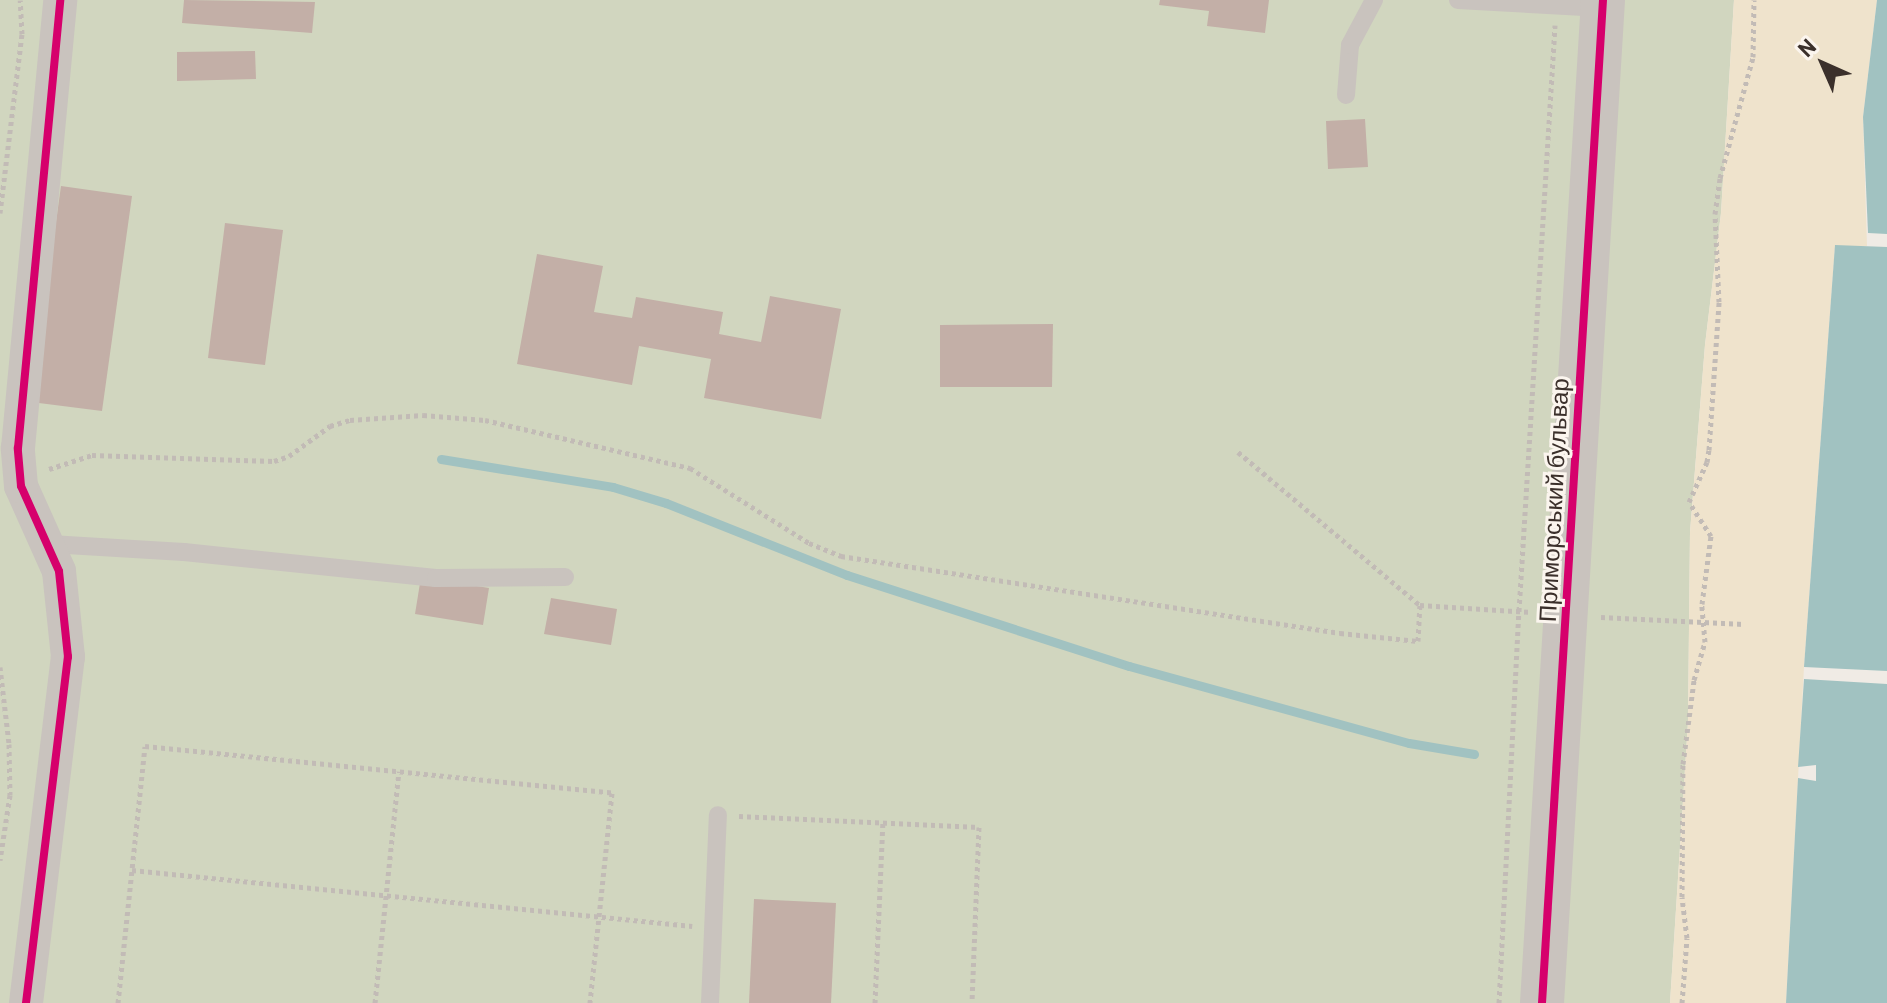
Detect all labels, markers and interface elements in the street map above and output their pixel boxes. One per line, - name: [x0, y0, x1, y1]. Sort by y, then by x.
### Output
- north arrow: [1783, 24, 1863, 104]
- text: N: [1792, 33, 1820, 61]
- street label: Приморський бульвар: [1532, 377, 1574, 623]

